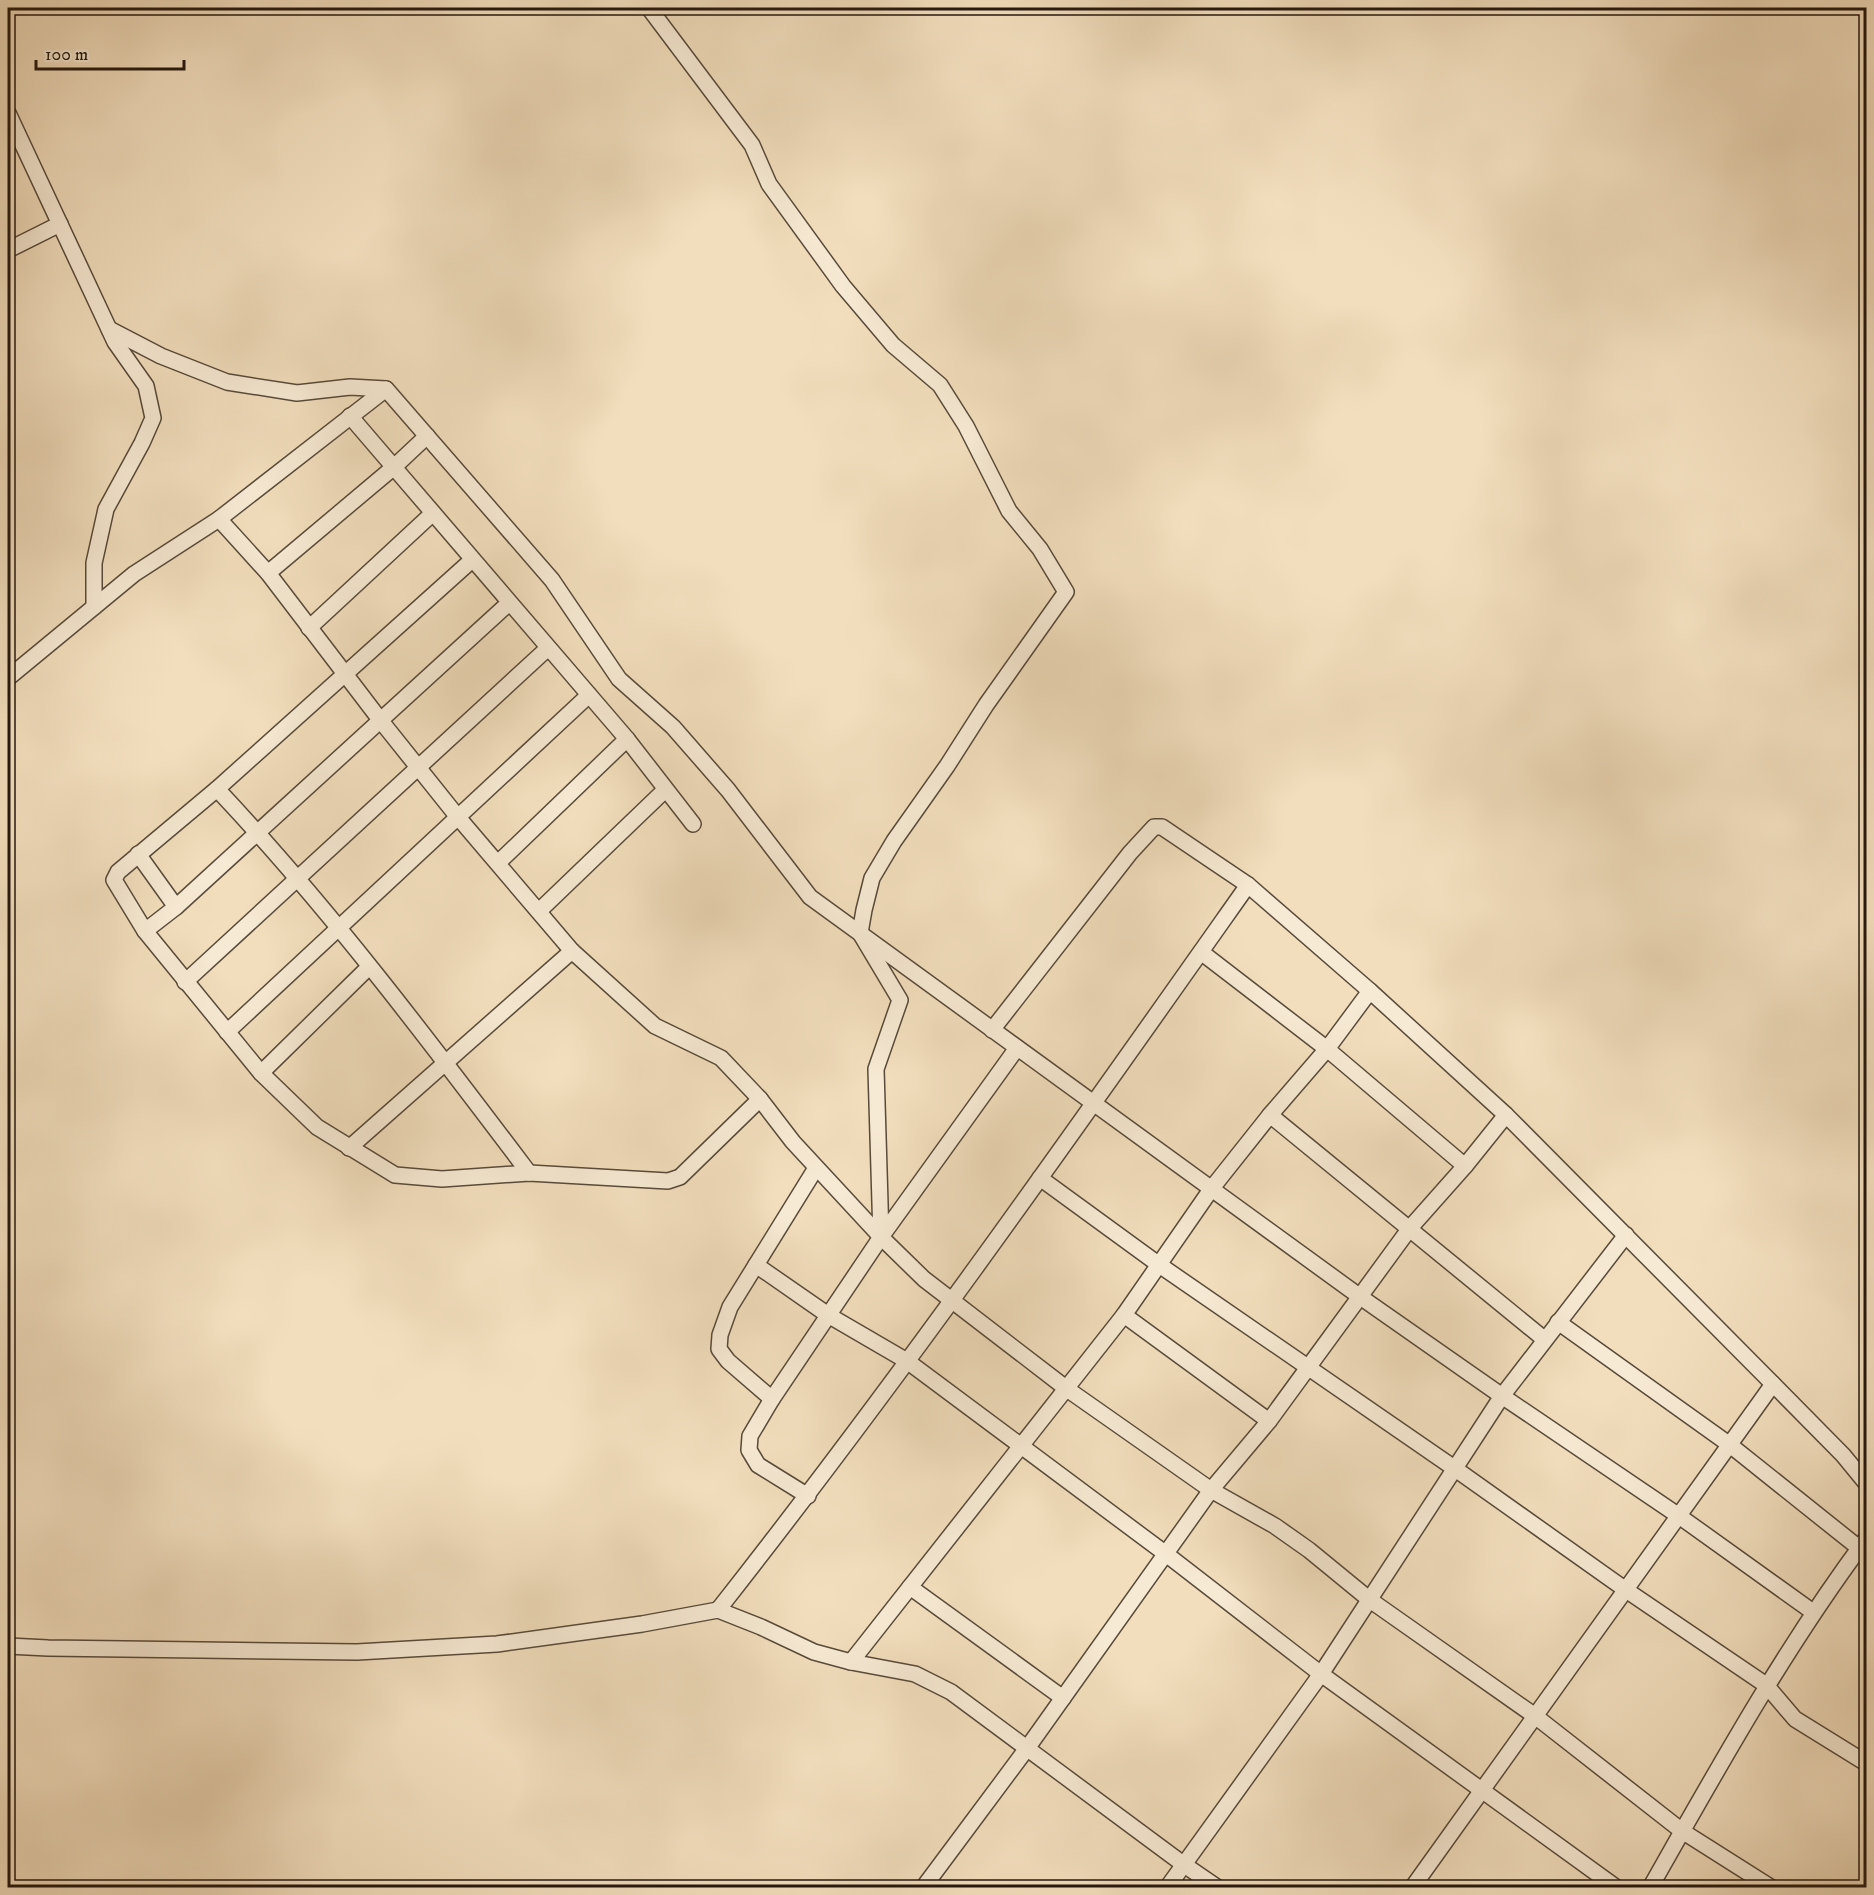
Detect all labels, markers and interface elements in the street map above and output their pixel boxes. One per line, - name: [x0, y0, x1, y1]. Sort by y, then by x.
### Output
- scale bar: [36, 33, 184, 71]
- text: 100 m: [45, 44, 88, 66]

